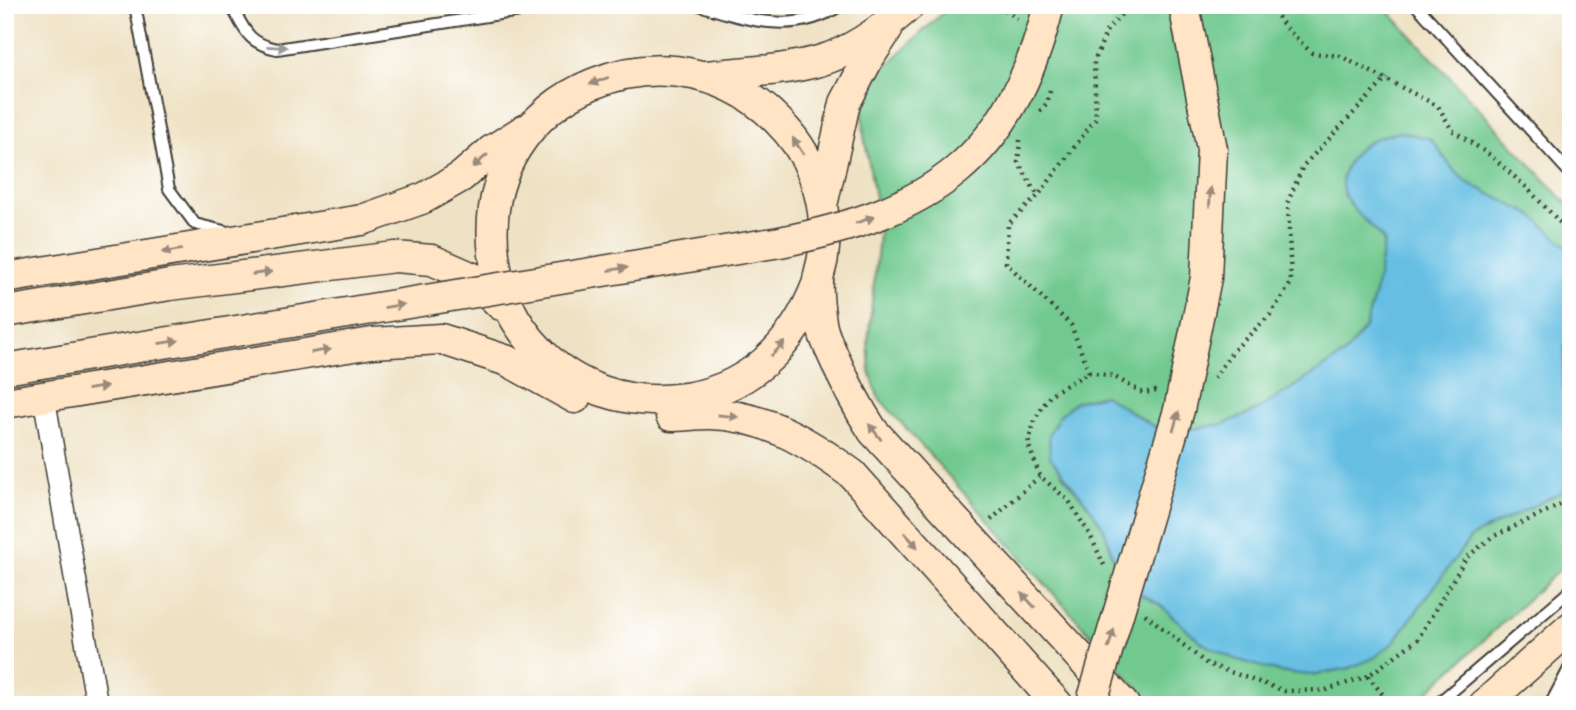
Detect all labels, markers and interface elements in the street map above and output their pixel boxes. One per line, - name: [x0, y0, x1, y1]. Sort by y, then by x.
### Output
- one-way arrow: [266, 42, 288, 53]
- one-way arrow: [589, 76, 610, 87]
- one-way arrow: [792, 137, 805, 156]
- one-way arrow: [471, 153, 489, 169]
- one-way arrow: [1205, 186, 1216, 208]
- one-way arrow: [855, 214, 876, 225]
- one-way arrow: [161, 246, 183, 257]
- one-way arrow: [607, 263, 629, 274]
- one-way arrow: [251, 267, 273, 278]
- one-way arrow: [383, 300, 405, 311]
- one-way arrow: [158, 336, 180, 347]
- one-way arrow: [770, 340, 787, 357]
- one-way arrow: [310, 345, 332, 356]
- one-way arrow: [86, 382, 108, 393]
- one-way arrow: [717, 411, 739, 422]
- one-way arrow: [1171, 411, 1181, 432]
- one-way arrow: [868, 424, 883, 441]
- one-way arrow: [903, 531, 919, 549]
- one-way arrow: [1020, 591, 1036, 609]
- one-way arrow: [1106, 629, 1116, 650]

